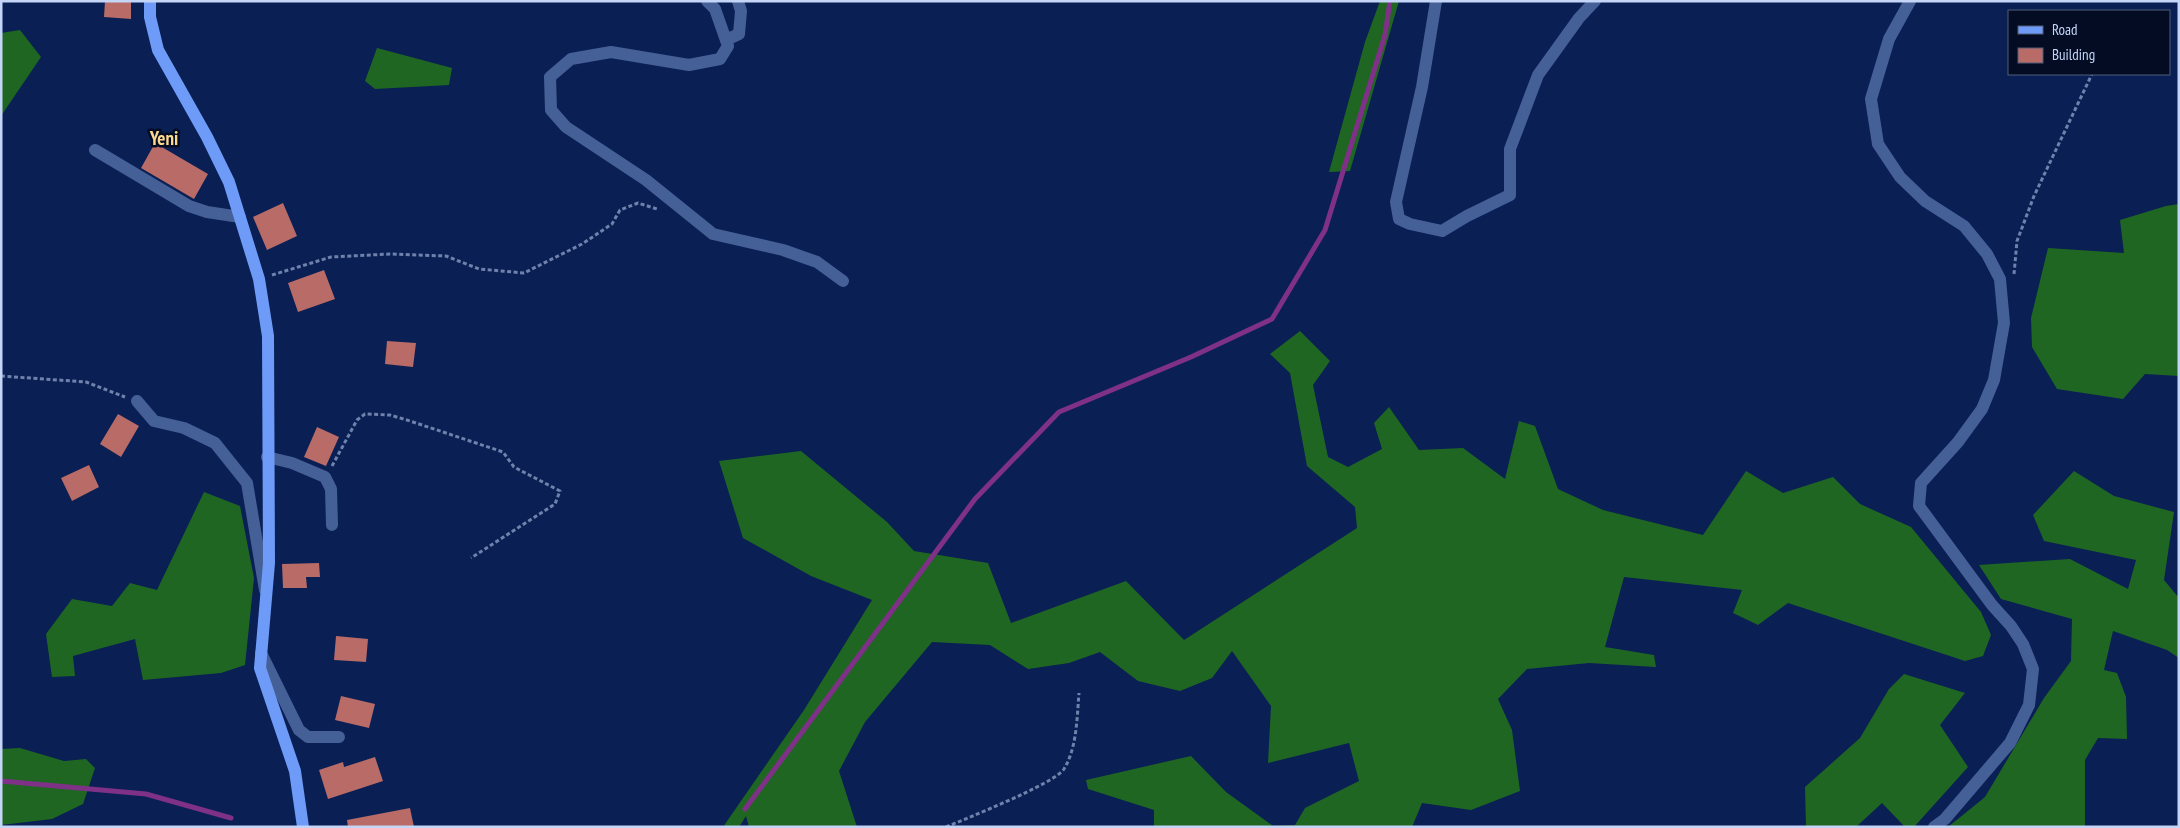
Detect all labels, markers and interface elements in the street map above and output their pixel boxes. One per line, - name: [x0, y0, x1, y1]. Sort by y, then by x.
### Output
- legend: [2008, 10, 2170, 75]
- text: Road: [2052, 20, 2078, 39]
- text: Building: [2052, 45, 2095, 64]
- district label: Yeni: [149, 126, 178, 150]

